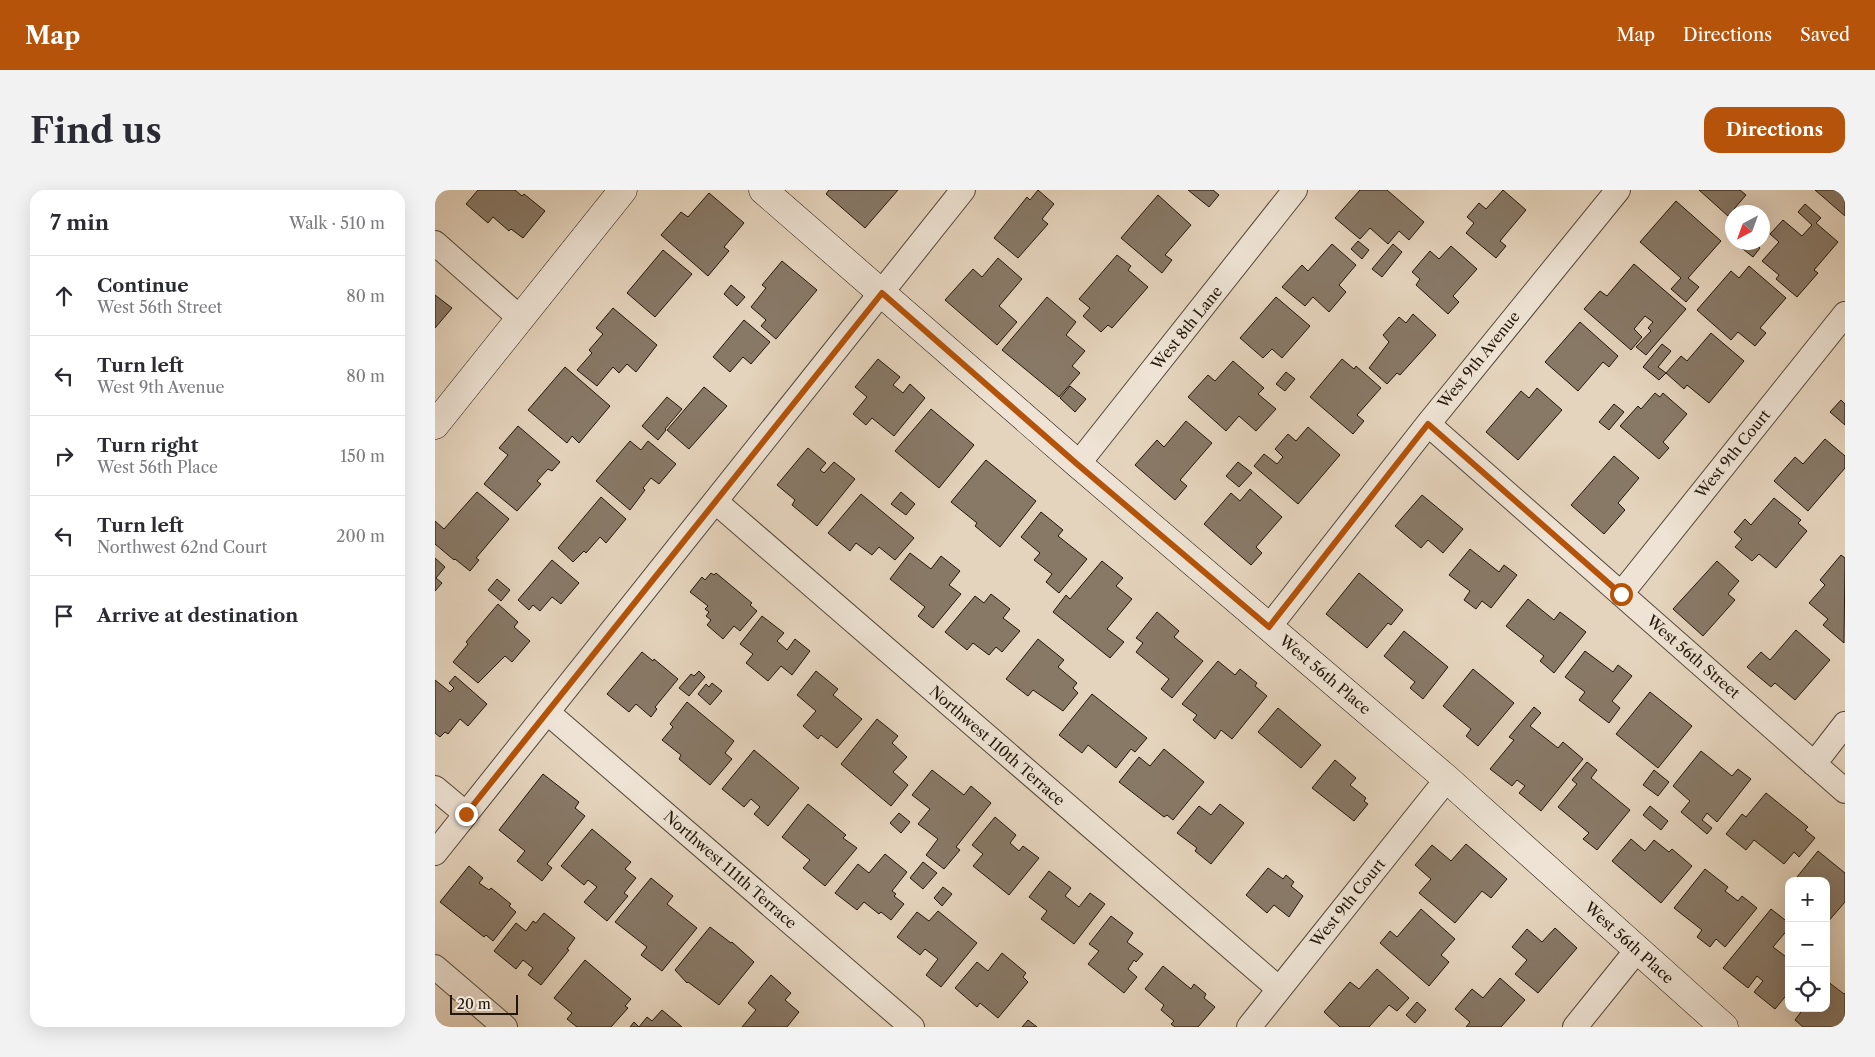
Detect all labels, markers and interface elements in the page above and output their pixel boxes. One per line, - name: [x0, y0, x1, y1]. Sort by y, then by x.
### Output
- text: Map: [25, 21, 80, 50]
- text: Map: [1616, 24, 1655, 46]
- text: Directions: [1683, 24, 1772, 46]
- text: Saved: [1800, 24, 1850, 46]
- button: Directions: [1704, 107, 1845, 153]
- text: Find us: [30, 109, 162, 152]
- north arrow: [1725, 205, 1770, 250]
- text: 7 min: [50, 210, 109, 235]
- text: Walk · 510 m: [289, 213, 385, 233]
- text: Continue: [97, 274, 189, 297]
- icon: ahead: [50, 282, 78, 310]
- street label: West 8th Lane: [1146, 282, 1226, 374]
- text: 80 m: [346, 286, 385, 306]
- text: West 56th Street: [97, 297, 222, 317]
- street label: West 9th Avenue: [1433, 307, 1524, 413]
- text: Turn left: [97, 354, 184, 377]
- icon: left: [50, 362, 78, 390]
- text: 80 m: [346, 366, 385, 386]
- text: West 9th Avenue: [97, 377, 224, 397]
- street label: West 9th Court: [1690, 405, 1775, 503]
- text: Turn right: [97, 434, 198, 457]
- icon: right: [50, 442, 78, 470]
- text: 150 m: [340, 446, 385, 466]
- text: West 56th Place: [97, 457, 218, 477]
- text: Turn left: [97, 514, 184, 537]
- icon: left: [50, 522, 78, 550]
- text: 200 m: [336, 526, 385, 546]
- text: Northwest 62nd Court: [97, 537, 267, 557]
- route start: [1610, 583, 1633, 606]
- icon: arrive: [50, 602, 78, 630]
- text: Arrive at destination: [97, 604, 298, 627]
- street label: West 56th Street: [1642, 610, 1744, 703]
- street label: West 56th Place: [1275, 630, 1375, 718]
- street label: Northwest 110th Terrace: [926, 682, 1069, 810]
- route end: [455, 803, 478, 826]
- street label: Northwest 111th Terrace: [660, 807, 801, 933]
- street label: West 9th Court: [1305, 854, 1390, 952]
- map controls: [1785, 877, 1830, 1012]
- button: +: [1785, 877, 1830, 922]
- street label: West 56th Place: [1580, 897, 1678, 988]
- button: −: [1785, 922, 1830, 967]
- button: locate: [1785, 967, 1830, 1012]
- scale bar: [450, 992, 517, 1015]
- text: 20 m: [457, 995, 491, 1013]

